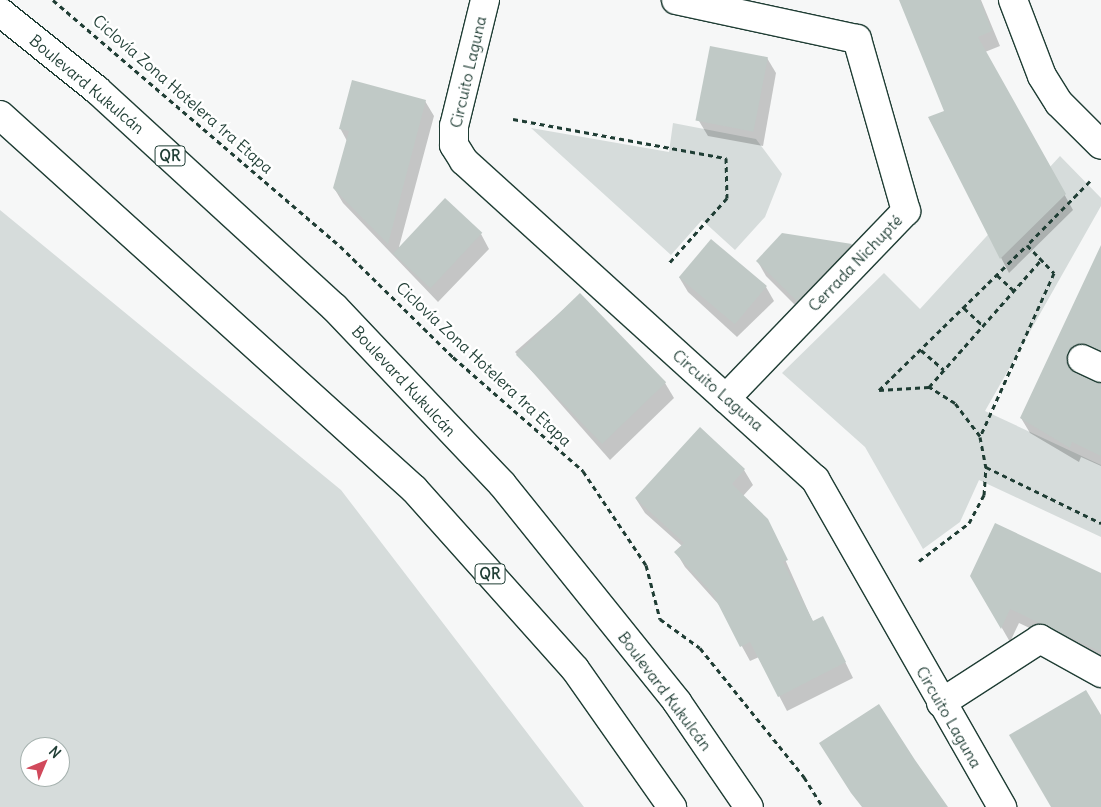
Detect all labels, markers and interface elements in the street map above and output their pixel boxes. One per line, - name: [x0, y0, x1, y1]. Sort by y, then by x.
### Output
- street label: Ciclovía Zona Hotelera 1ra Etapa: [89, 11, 277, 177]
- street label: Circuito Laguna: [446, 14, 490, 130]
- street label: Boulevard Kukulcán: [26, 30, 148, 138]
- road number: QR: [154, 144, 186, 168]
- street label: Cerrada Nichupté: [804, 211, 906, 315]
- street label: Ciclovía Zona Hotelera 1ra Etapa: [392, 278, 576, 450]
- street label: Boulevard Kukulcán: [348, 322, 460, 440]
- street label: Circuito Laguna: [669, 345, 767, 435]
- road number: QR: [474, 562, 506, 586]
- street label: Boulevard Kukulcán: [614, 628, 716, 754]
- street label: Circuito Laguna: [912, 663, 986, 771]
- north arrow: [20, 737, 70, 787]
- text: N: [45, 742, 65, 762]

